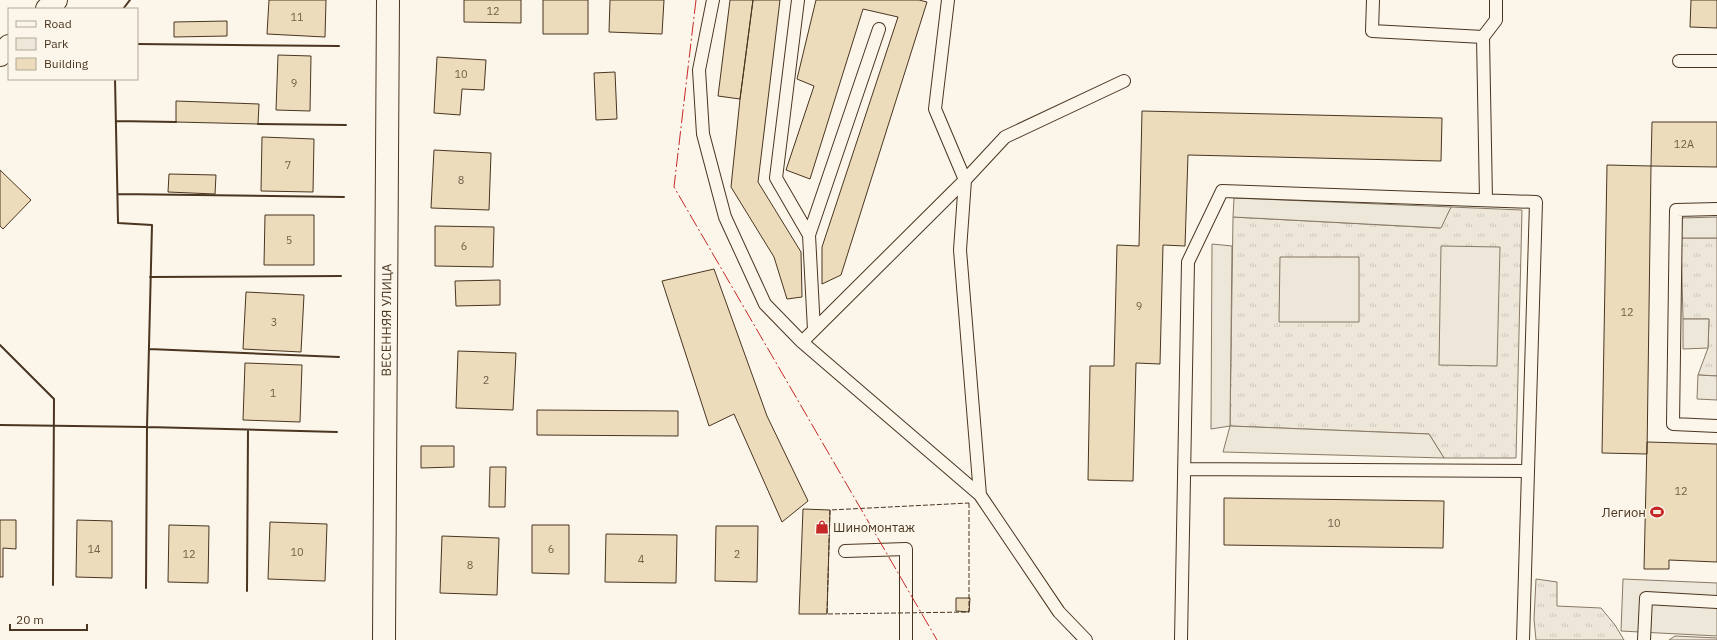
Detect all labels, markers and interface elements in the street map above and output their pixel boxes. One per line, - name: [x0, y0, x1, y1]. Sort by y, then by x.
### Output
- house number: 12: [486, 4, 500, 18]
- legend: [8, 8, 138, 80]
- house number: 11: [290, 10, 304, 24]
- text: Road: [44, 16, 72, 31]
- text: Park: [44, 36, 69, 51]
- text: Building: [44, 56, 89, 71]
- house number: 10: [454, 67, 468, 81]
- house number: 9: [291, 76, 297, 90]
- house number: 12А: [1674, 137, 1694, 151]
- house number: 7: [285, 158, 291, 172]
- house number: 8: [458, 173, 464, 187]
- house number: 5: [286, 233, 292, 247]
- house number: 6: [461, 239, 467, 253]
- street label: ВЕСЕННЯЯ УЛИЦА: [377, 263, 395, 377]
- house number: 9: [1136, 299, 1142, 313]
- house number: 12: [1620, 305, 1634, 319]
- house number: 3: [271, 315, 277, 329]
- house number: 2: [483, 373, 489, 387]
- house number: 1: [270, 386, 277, 400]
- house number: 12: [1674, 484, 1688, 498]
- place label: Легион: [1602, 504, 1646, 521]
- sports icon: Легион: [1649, 504, 1665, 520]
- house number: 10: [1327, 516, 1341, 530]
- shop icon: Шиномонтаж: [814, 519, 830, 535]
- place label: Шиномонтаж: [833, 519, 915, 536]
- house number: 14: [87, 542, 101, 556]
- house number: 6: [548, 542, 554, 556]
- house number: 10: [290, 545, 304, 559]
- house number: 12: [182, 547, 196, 561]
- house number: 2: [734, 547, 740, 561]
- house number: 4: [638, 552, 645, 566]
- house number: 8: [467, 558, 473, 572]
- scale bar: [10, 606, 87, 632]
- text: 20 m: [16, 612, 44, 627]

